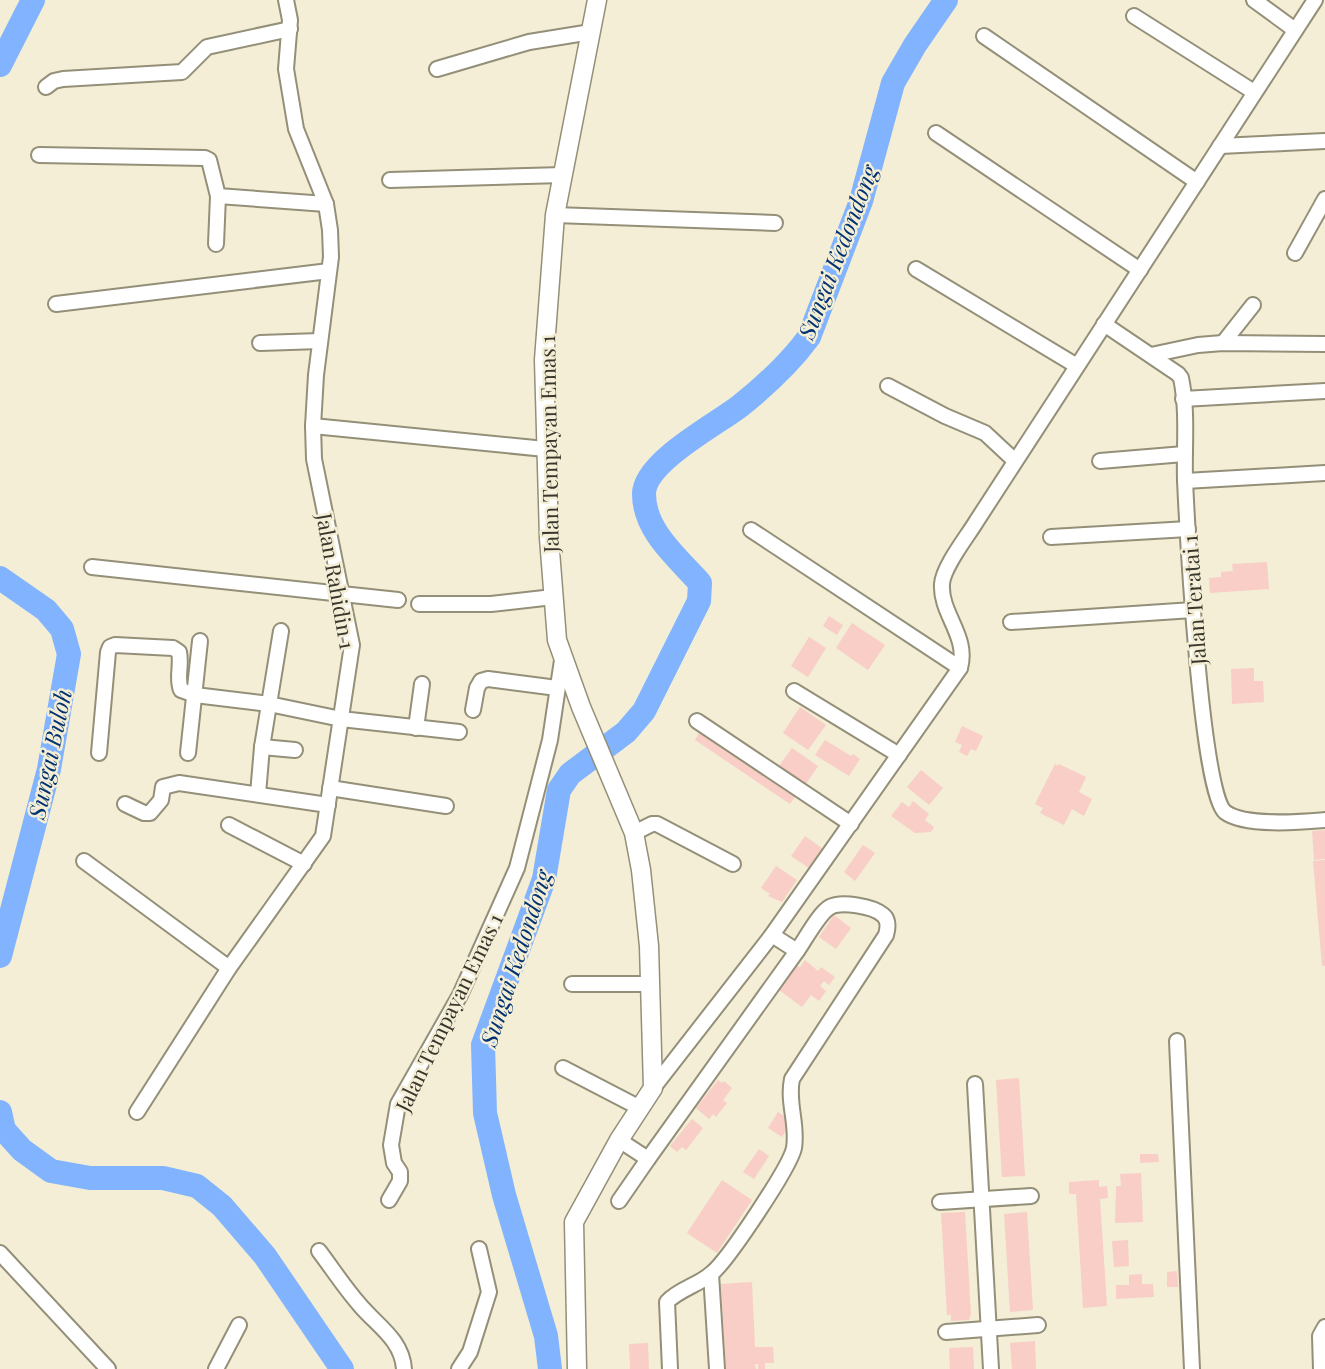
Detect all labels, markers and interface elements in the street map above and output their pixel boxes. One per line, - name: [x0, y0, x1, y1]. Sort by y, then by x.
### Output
- water label: Sungai Kedondong: [789, 159, 885, 344]
- street label: Jalan Tempayan Emas 1: [532, 335, 564, 554]
- street label: Jalan Rahidin 1: [311, 510, 363, 651]
- street label: Jalan Teratai 1: [1174, 534, 1212, 667]
- water label: Sungai Buloh: [20, 686, 78, 823]
- water label: Sungai Kedondong: [472, 864, 559, 1051]
- street label: Jalan Tempayan Emas 1: [387, 908, 508, 1117]

